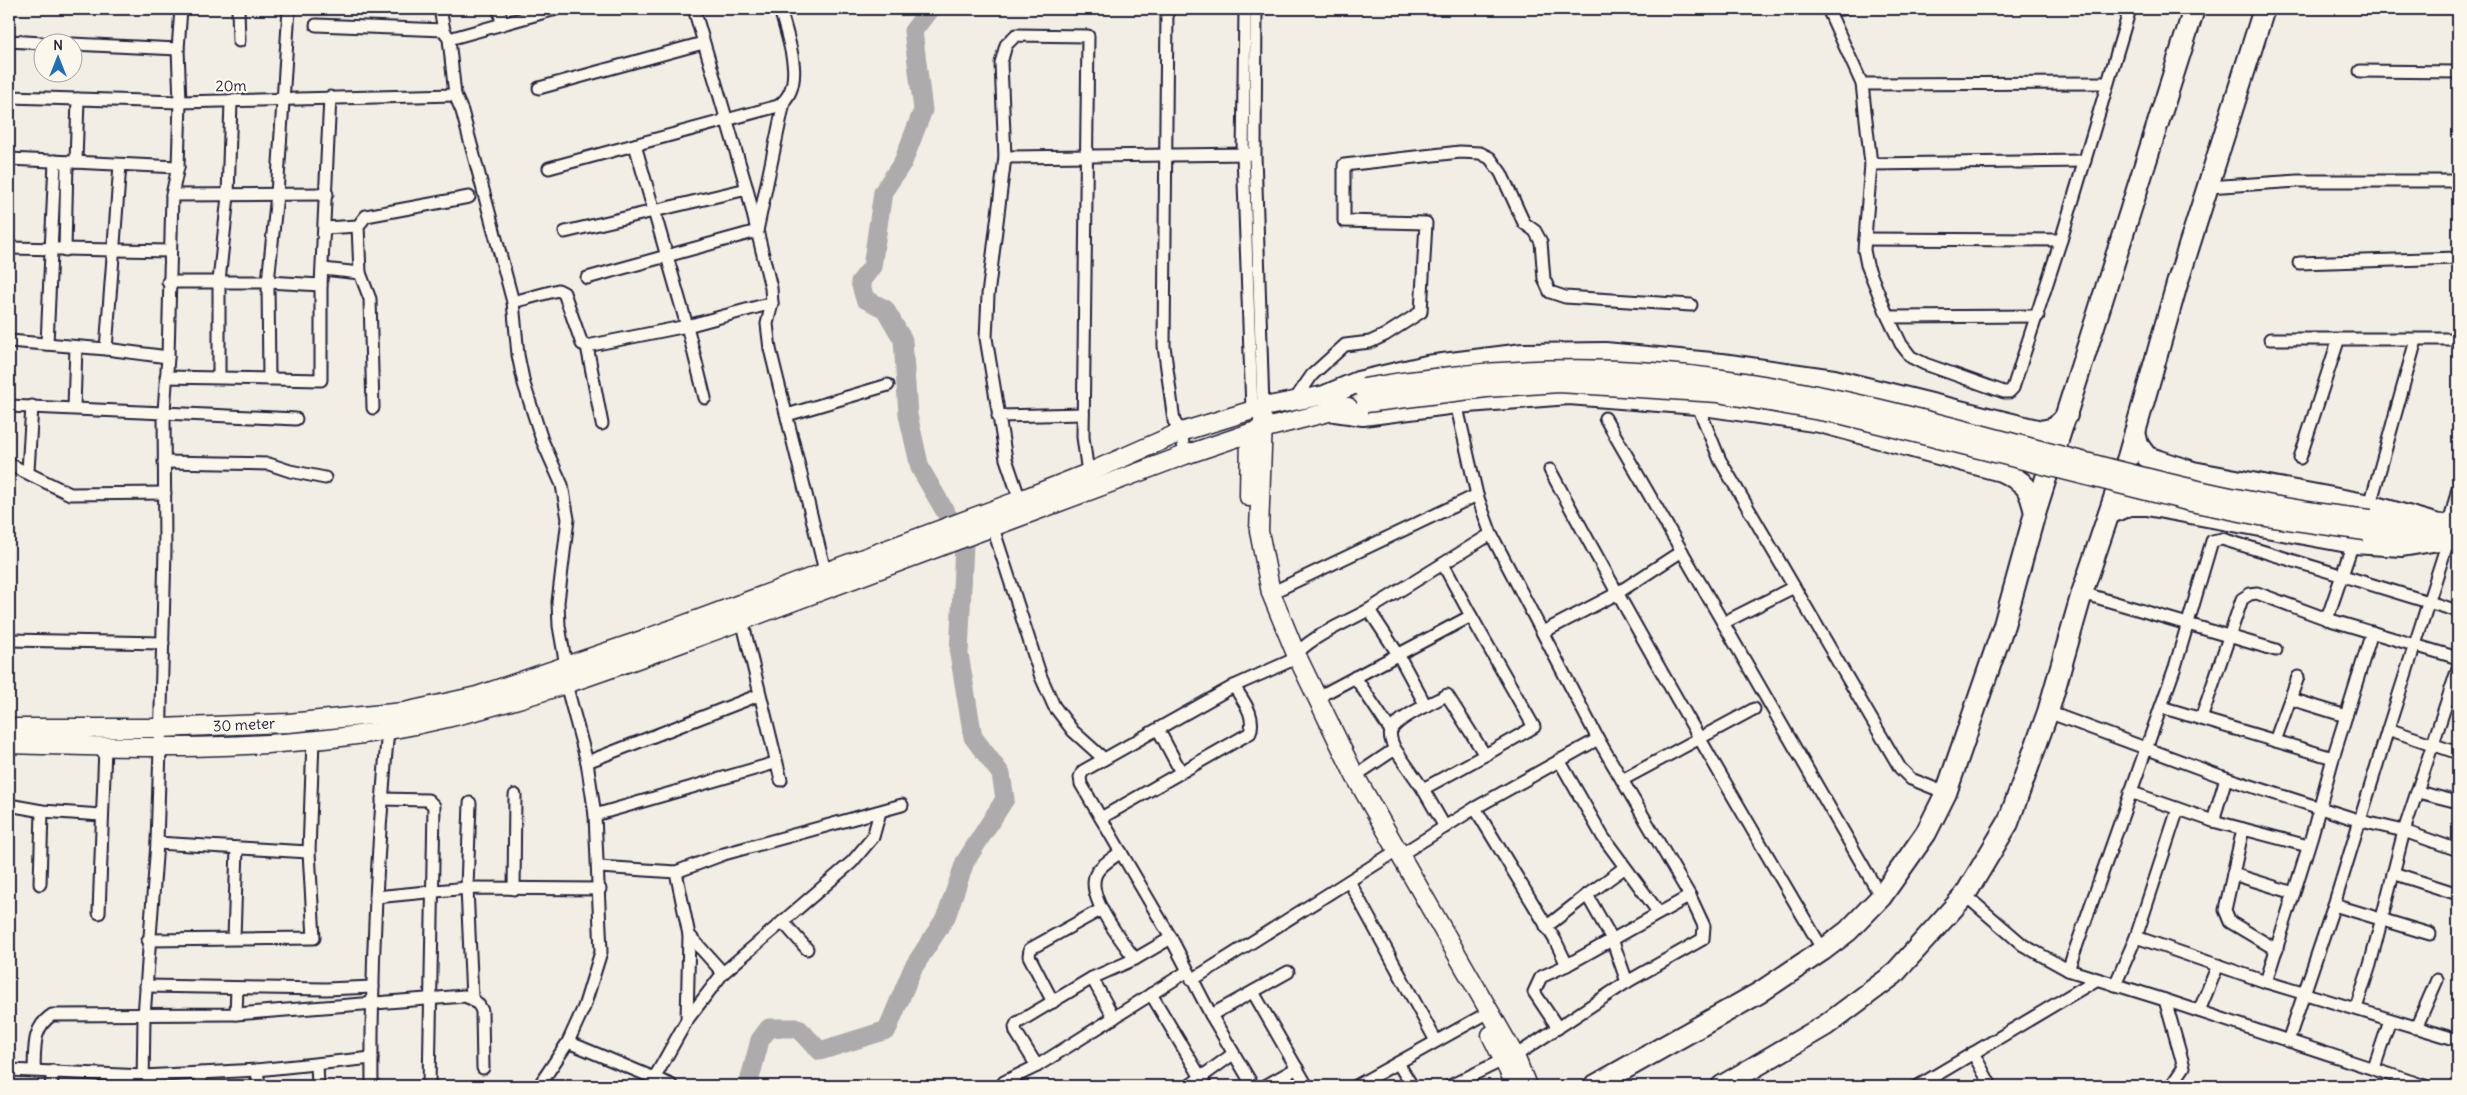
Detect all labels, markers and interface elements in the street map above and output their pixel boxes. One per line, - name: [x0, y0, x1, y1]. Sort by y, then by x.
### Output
- north arrow: [32, 32, 82, 82]
- text: N: [53, 36, 63, 54]
- street label: 20m: [215, 76, 247, 95]
- street label: 30 meter: [212, 713, 276, 736]

